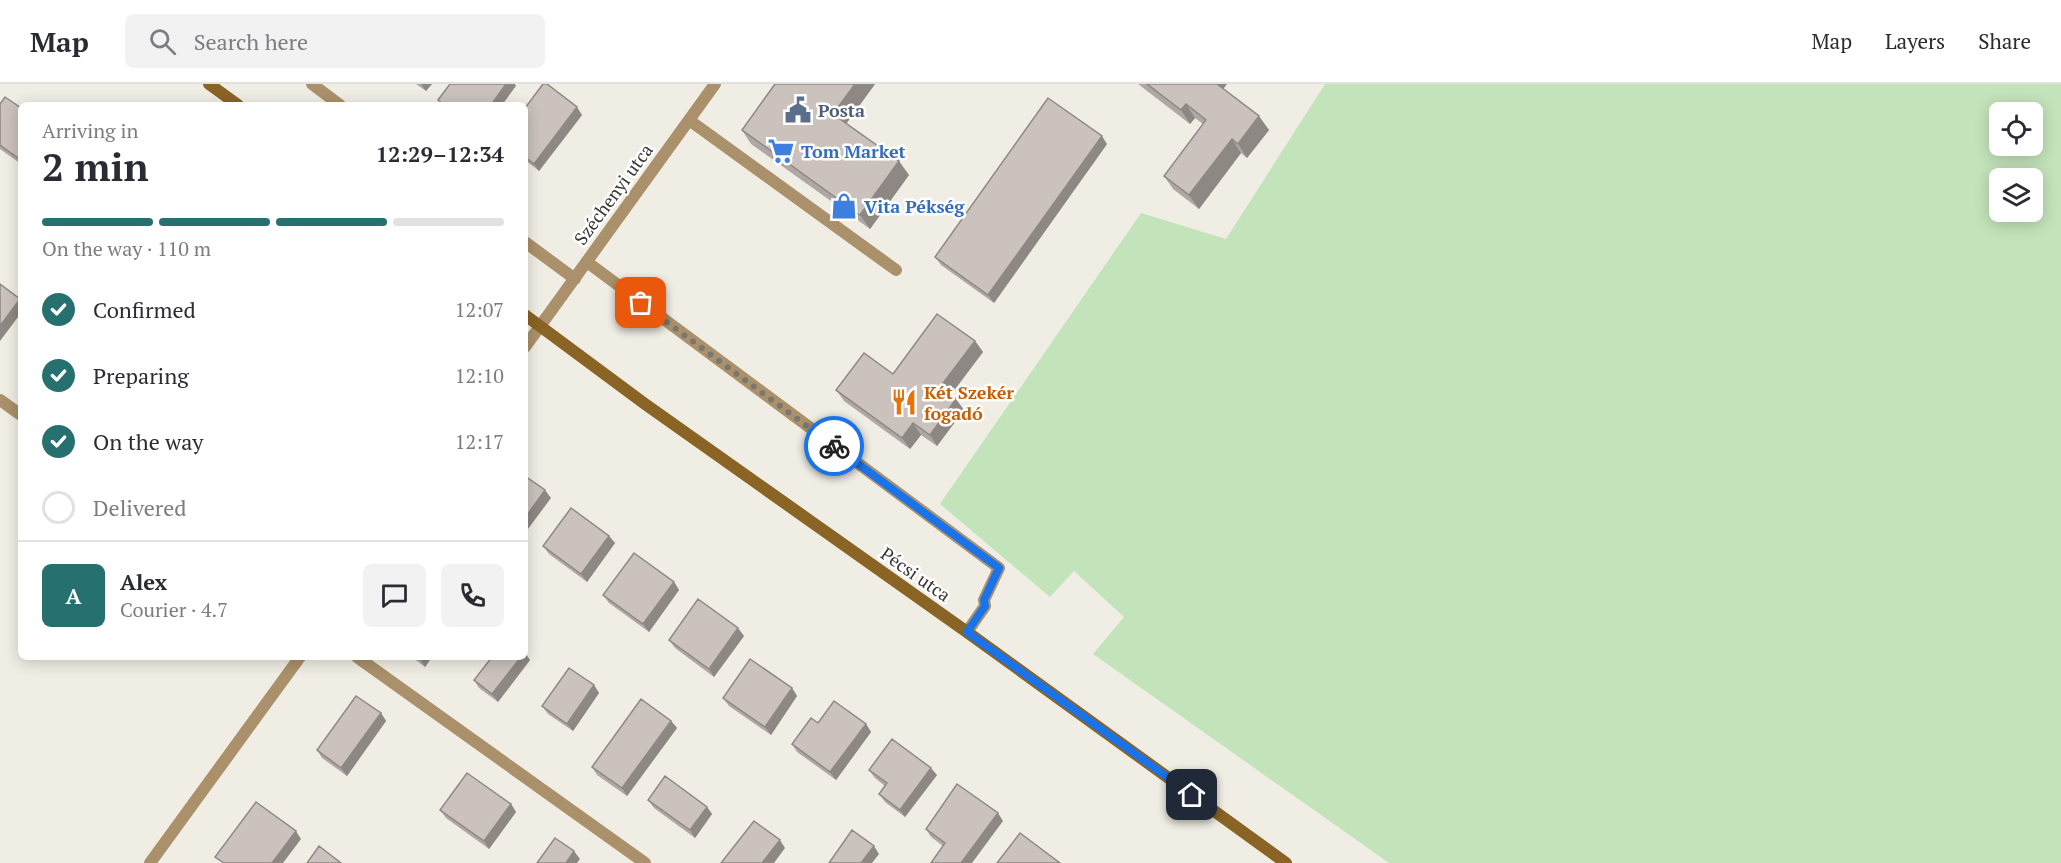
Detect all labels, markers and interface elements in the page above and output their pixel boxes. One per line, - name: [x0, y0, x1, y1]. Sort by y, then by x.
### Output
- search box: [125, 14, 545, 68]
- text: Map: [30, 23, 89, 60]
- icon: search: [146, 25, 179, 58]
- text: Search here: [194, 27, 308, 56]
- text: Map: [1811, 27, 1852, 55]
- text: Layers: [1885, 27, 1945, 55]
- text: Share: [1978, 27, 2031, 55]
- public building icon: Posta: [783, 95, 813, 125]
- place label: Posta: [818, 98, 865, 122]
- map controls: [1989, 102, 2043, 222]
- button: locate: [1989, 102, 2043, 156]
- text: Arriving in: [42, 117, 138, 144]
- supermarket icon: Tom Market: [766, 136, 796, 166]
- text: 12:29–12:34: [376, 139, 504, 168]
- street label: Széchenyi utca: [568, 139, 658, 249]
- place label: Tom Market: [801, 139, 906, 163]
- text: 2 min: [42, 140, 149, 192]
- button: layers: [1989, 168, 2043, 222]
- shop icon: Vita Pékség: [829, 191, 859, 221]
- place label: Vita Pékség: [864, 194, 965, 218]
- text: On the way · 110 m: [42, 235, 211, 262]
- pin: [615, 277, 666, 328]
- icon: bag: [624, 286, 657, 319]
- icon: check: [42, 293, 75, 326]
- text: Confirmed: [93, 295, 196, 324]
- text: 12:07: [455, 296, 504, 323]
- icon: check: [42, 359, 75, 392]
- text: Preparing: [93, 361, 189, 390]
- text: 12:10: [455, 362, 504, 389]
- place label: Két Szekér fogadó: [924, 380, 1014, 425]
- restaurant icon: Két Szekér fogadó: [889, 387, 919, 417]
- courier: [804, 416, 864, 476]
- icon: check: [42, 425, 75, 458]
- text: On the way: [93, 427, 203, 456]
- text: 12:17: [455, 428, 504, 455]
- icon: bike: [818, 430, 851, 463]
- text: Delivered: [93, 493, 186, 522]
- street label: Pécsi utca: [876, 541, 956, 607]
- button: chat: [363, 564, 426, 627]
- button: phone: [441, 564, 504, 627]
- text: Alex: [120, 567, 167, 596]
- text: A: [65, 581, 82, 610]
- text: Courier · 4.7: [120, 596, 228, 623]
- pin: [1166, 769, 1217, 820]
- icon: home: [1175, 778, 1208, 811]

